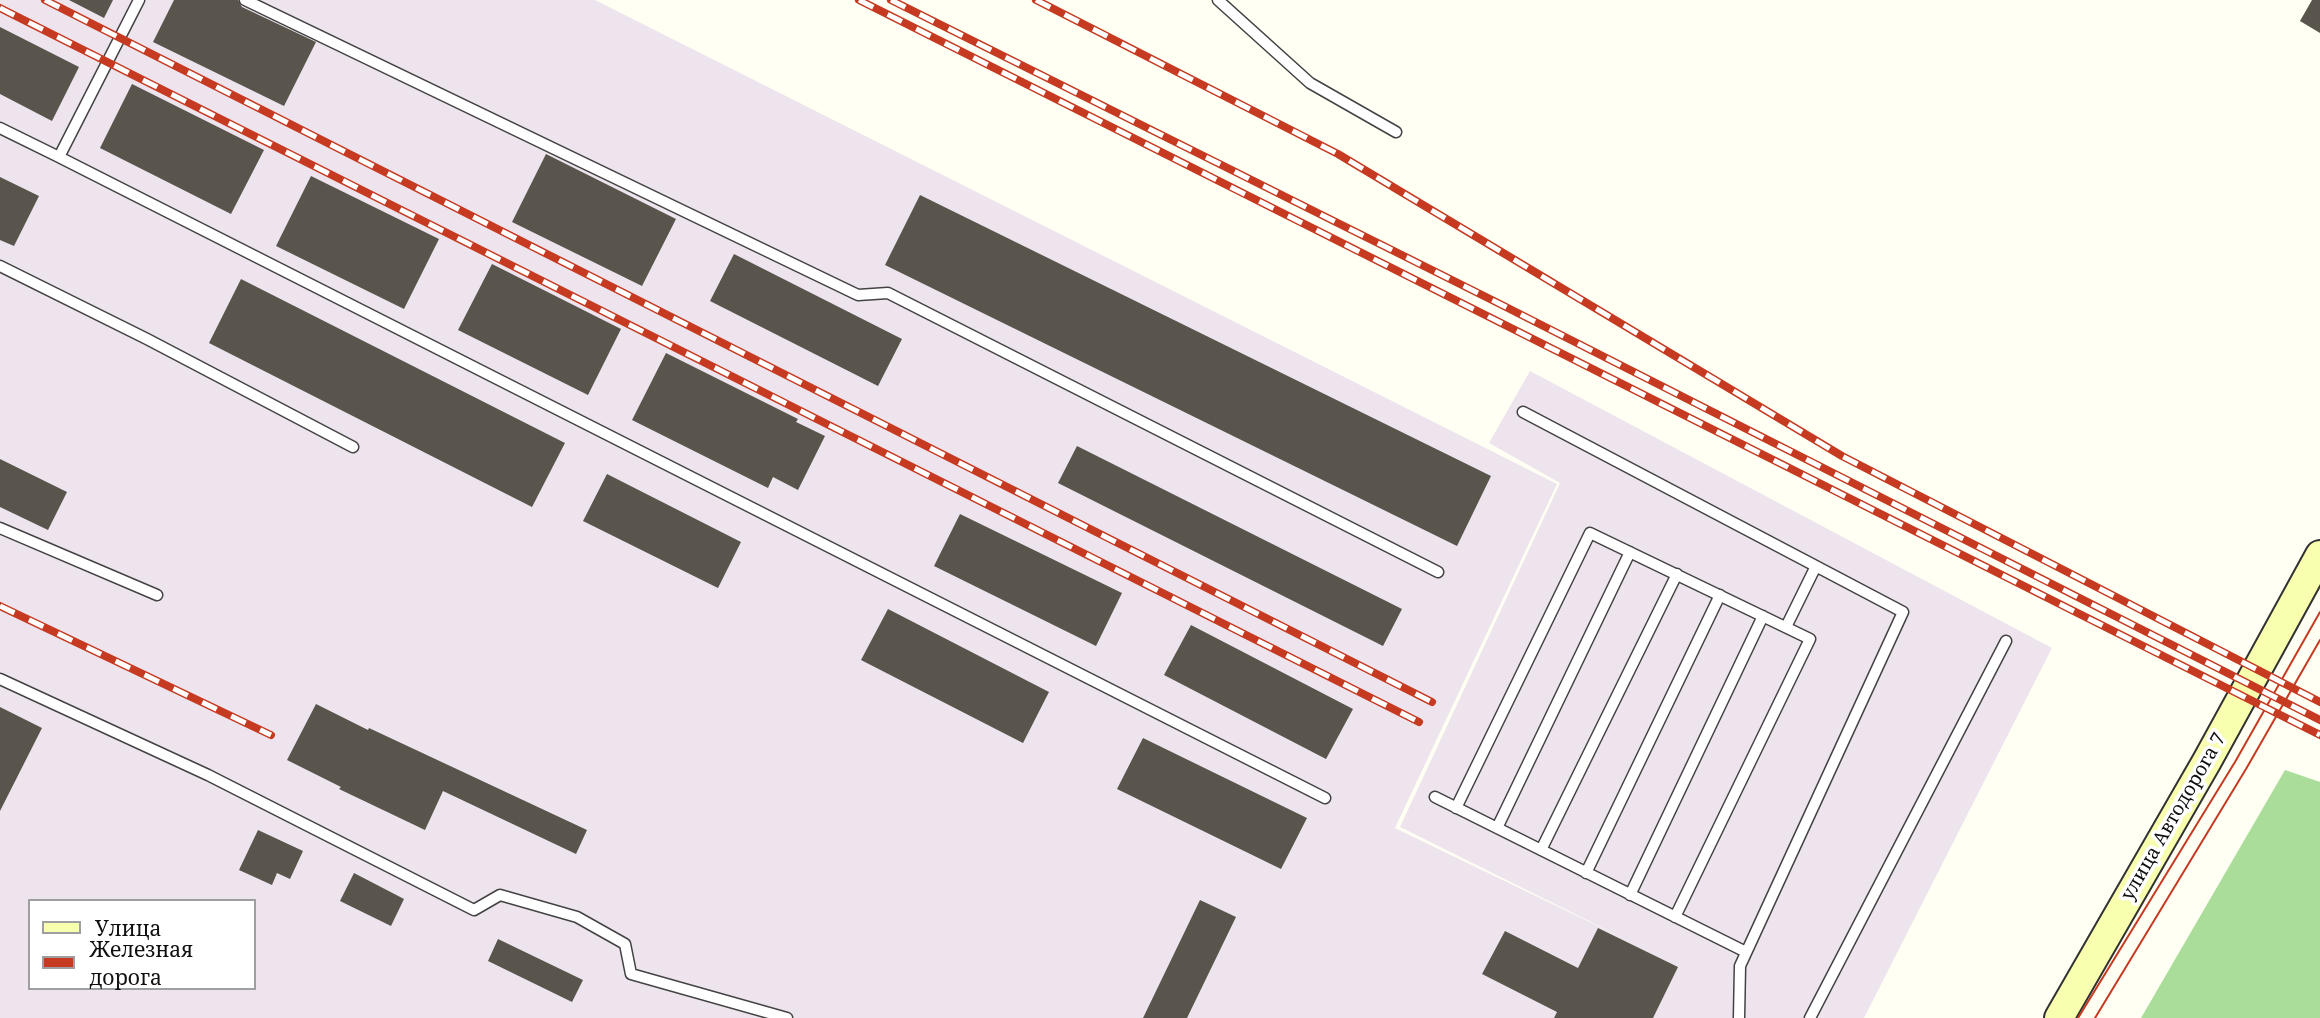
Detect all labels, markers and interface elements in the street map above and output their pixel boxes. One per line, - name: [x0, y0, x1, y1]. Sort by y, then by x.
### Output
- street label: улица Автодорога 7: [2117, 729, 2231, 905]
- legend: [28, 899, 256, 990]
- text: Улица: [95, 914, 162, 942]
- text: Железная дорога: [89, 935, 193, 991]

